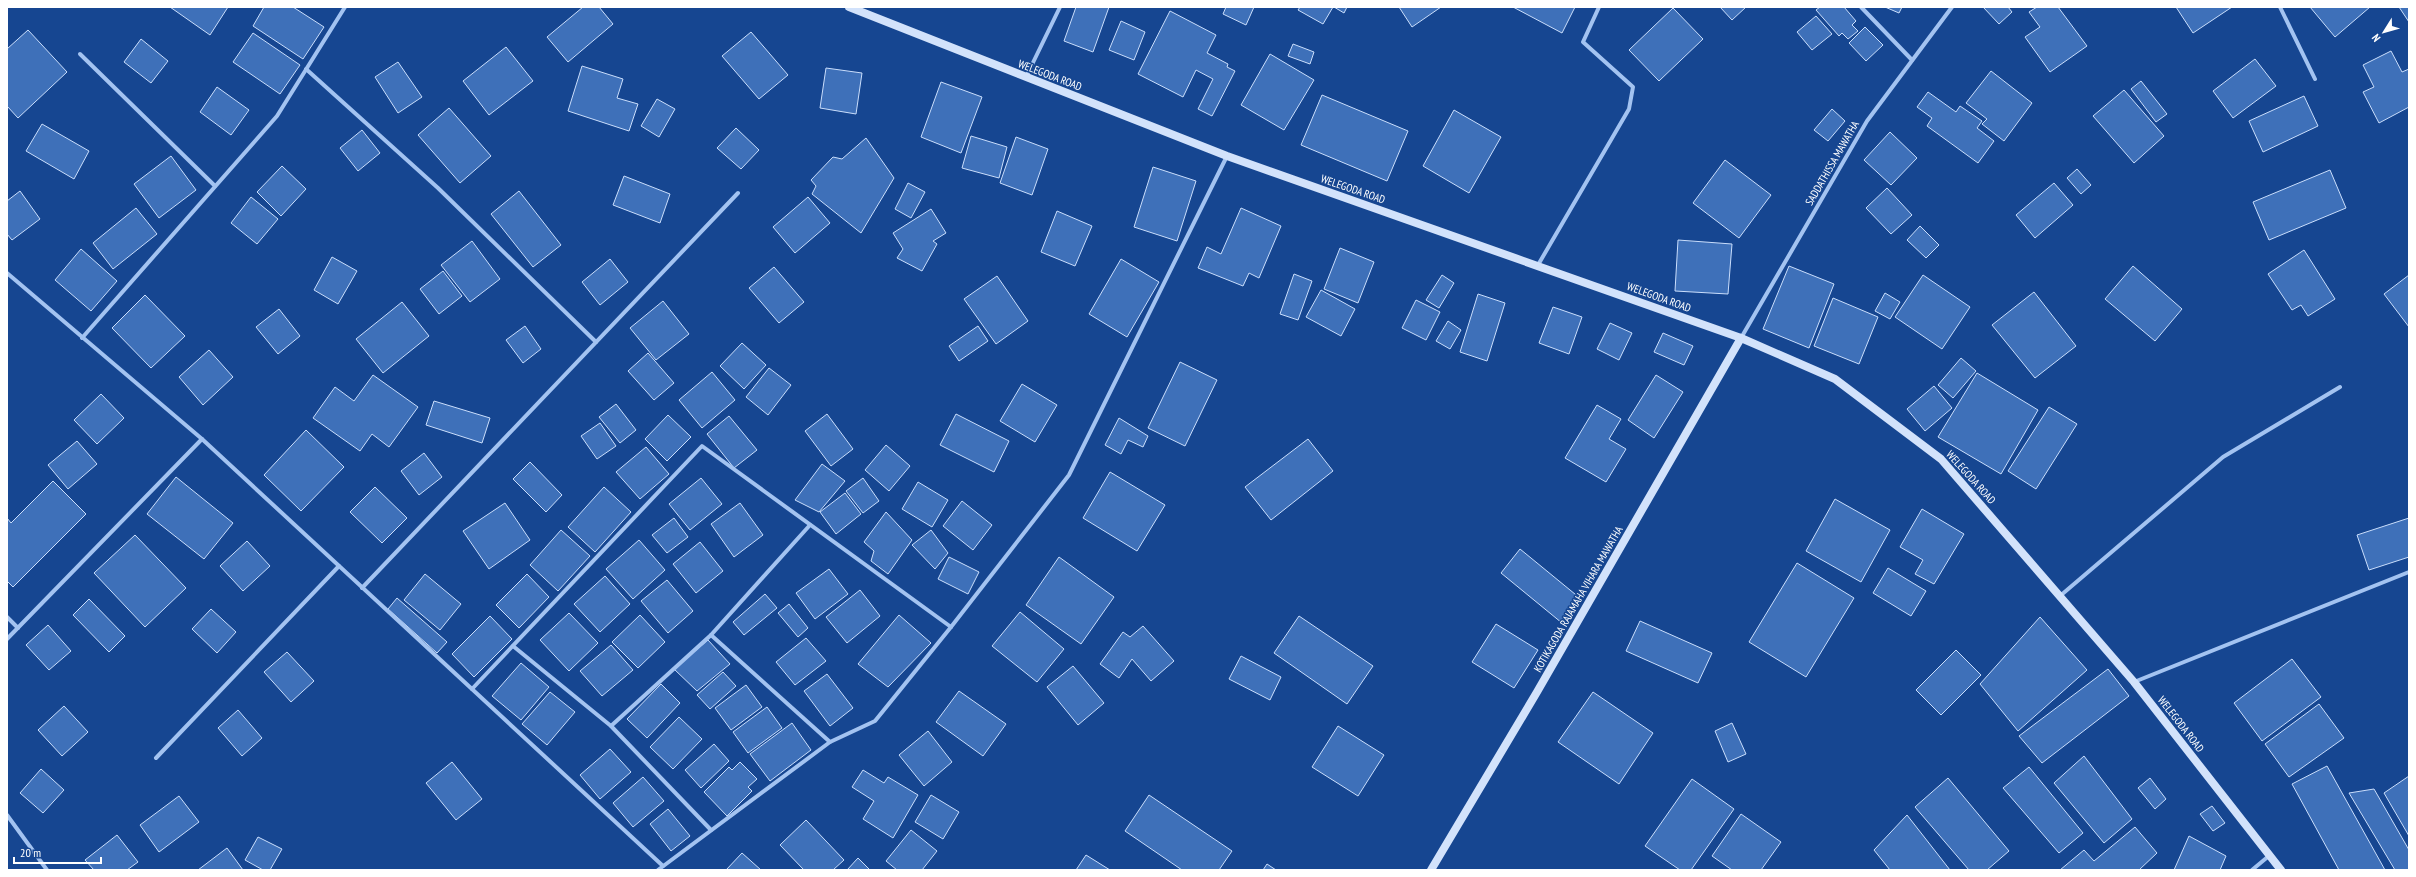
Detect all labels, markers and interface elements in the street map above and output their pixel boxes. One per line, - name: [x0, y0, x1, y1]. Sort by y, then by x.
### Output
- north arrow: [2364, 12, 2404, 52]
- text: N: [2369, 31, 2383, 45]
- street label: WELEGODA ROAD: [1016, 56, 1084, 94]
- street label: SADDATHISSA MAWATHA: [1802, 117, 1862, 208]
- street label: WELEGODA ROAD: [1319, 171, 1387, 207]
- street label: WELEGODA ROAD: [1625, 279, 1693, 315]
- street label: WELEGODA ROAD: [1943, 447, 1999, 507]
- street label: KOTIKAGODA RAJAMAHA VIHARA MAWATHA: [1530, 523, 1626, 675]
- street label: WELEGODA ROAD: [2155, 693, 2207, 755]
- scale bar: [14, 839, 101, 865]
- text: 20 m: [20, 845, 41, 860]

